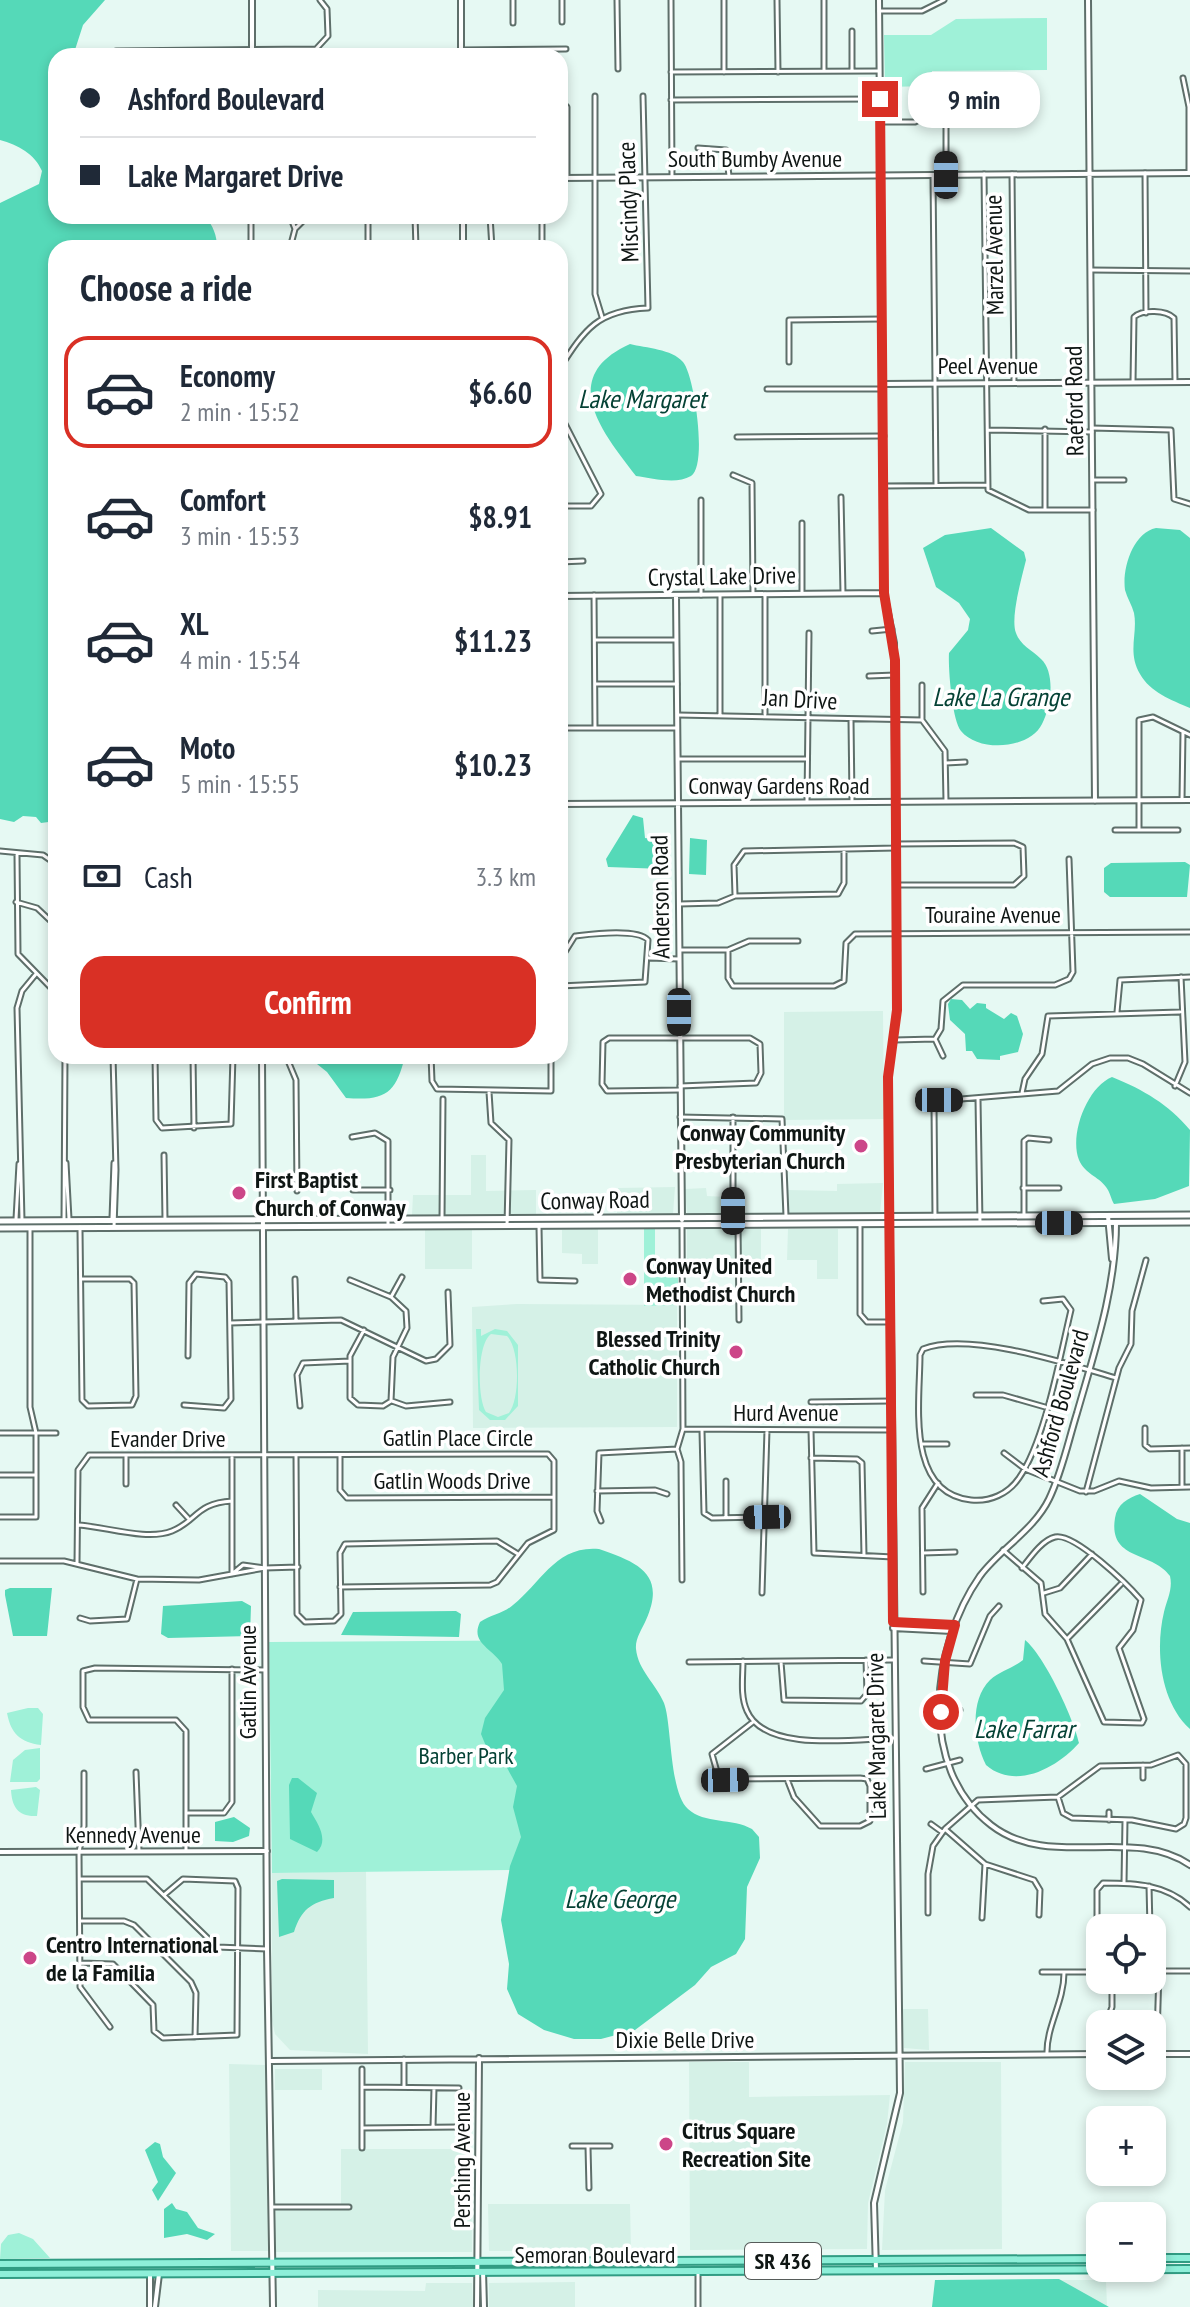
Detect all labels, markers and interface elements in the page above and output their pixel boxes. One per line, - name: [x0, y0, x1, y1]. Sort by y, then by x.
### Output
- callout: 9 min: [908, 71, 1040, 127]
- text: Ashford Boulevard: [128, 79, 324, 118]
- route end: [862, 81, 898, 117]
- text: 9 min: [948, 83, 1000, 116]
- street label: Miscindy Place: [610, 141, 646, 263]
- street label: South Bumby Avenue: [668, 143, 842, 174]
- car: [934, 151, 958, 199]
- text: Lake Margaret Drive: [128, 156, 344, 195]
- street label: Marzel Avenue: [977, 195, 1011, 315]
- text: Choose a ride: [80, 264, 252, 311]
- street label: Raeford Road: [1058, 346, 1090, 456]
- street label: Peel Avenue: [938, 350, 1038, 381]
- icon: car: [84, 356, 156, 428]
- text: Economy: [180, 356, 275, 395]
- text: $6.60: [468, 373, 532, 412]
- water label: Lake Margaret: [578, 382, 709, 415]
- text: 2 min · 15:52: [180, 395, 300, 428]
- icon: car: [84, 480, 156, 552]
- text: Comfort: [180, 480, 266, 519]
- text: $8.91: [468, 497, 532, 536]
- text: 3 min · 15:53: [180, 519, 300, 552]
- street label: Crystal Lake Drive: [648, 559, 796, 593]
- icon: car: [84, 604, 156, 676]
- text: XL: [180, 604, 209, 643]
- text: $11.23: [454, 621, 532, 660]
- text: 4 min · 15:54: [180, 643, 300, 676]
- water label: Lake La Grange: [933, 680, 1072, 713]
- street label: Jan Drive: [761, 682, 838, 716]
- icon: car: [84, 728, 156, 800]
- text: Moto: [180, 728, 235, 767]
- text: $10.23: [454, 745, 532, 784]
- text: 5 min · 15:55: [180, 767, 300, 800]
- street label: Conway Gardens Road: [688, 770, 870, 801]
- street label: Anderson Road: [643, 835, 677, 959]
- icon: cash: [80, 854, 124, 898]
- text: Cash: [144, 857, 193, 896]
- text: 3.3 km: [475, 860, 536, 893]
- street label: Touraine Avenue: [925, 899, 1061, 930]
- button: Confirm: [80, 956, 536, 1048]
- car: [667, 988, 691, 1036]
- car: [915, 1088, 963, 1112]
- place label: Conway Community Presbyterian Church: [675, 1117, 845, 1176]
- marker: Conway Community Presbyterian Church: [852, 1137, 870, 1155]
- place label: First Baptist Church of Conway: [255, 1164, 406, 1223]
- marker: First Baptist Church of Conway: [230, 1184, 248, 1202]
- street label: Conway Road: [540, 1184, 650, 1216]
- car: [721, 1187, 745, 1235]
- car: [1035, 1211, 1083, 1235]
- place label: Conway United Methodist Church: [646, 1250, 795, 1309]
- marker: Conway United Methodist Church: [621, 1270, 639, 1288]
- place label: Blessed Trinity Catholic Church: [588, 1323, 720, 1382]
- street label: Ashford Boulevard: [1024, 1326, 1096, 1480]
- marker: Blessed Trinity Catholic Church: [727, 1343, 745, 1361]
- street label: Hurd Avenue: [733, 1397, 839, 1428]
- street label: Gatlin Place Circle: [383, 1422, 533, 1453]
- street label: Evander Drive: [110, 1423, 226, 1454]
- street label: Gatlin Woods Drive: [373, 1465, 531, 1496]
- car: [743, 1505, 791, 1529]
- street label: Gatlin Avenue: [232, 1625, 263, 1739]
- street label: Lake Margaret Drive: [859, 1652, 893, 1820]
- route start: [923, 1694, 959, 1730]
- water label: Lake Farrar: [974, 1712, 1078, 1745]
- park label: Barber Park: [418, 1740, 514, 1771]
- car: [701, 1768, 749, 1792]
- street label: Kennedy Avenue: [65, 1819, 201, 1850]
- water label: Lake George: [565, 1882, 678, 1915]
- map controls: [1086, 1914, 1166, 2282]
- button: locate: [1086, 1914, 1166, 1994]
- place label: Centro International de la Familia: [46, 1929, 218, 1988]
- marker: Centro International de la Familia: [21, 1949, 39, 1967]
- button: layers: [1086, 2010, 1166, 2090]
- street label: Dixie Belle Drive: [616, 2024, 754, 2055]
- street label: Pershing Avenue: [446, 2092, 477, 2228]
- button: +: [1086, 2106, 1166, 2186]
- place label: Citrus Square Recreation Site: [682, 2115, 811, 2174]
- marker: Citrus Square Recreation Site: [657, 2135, 675, 2153]
- button: −: [1086, 2202, 1166, 2282]
- street label: Semoran Boulevard: [514, 2239, 676, 2270]
- road number: SR 436: [745, 2243, 821, 2279]

